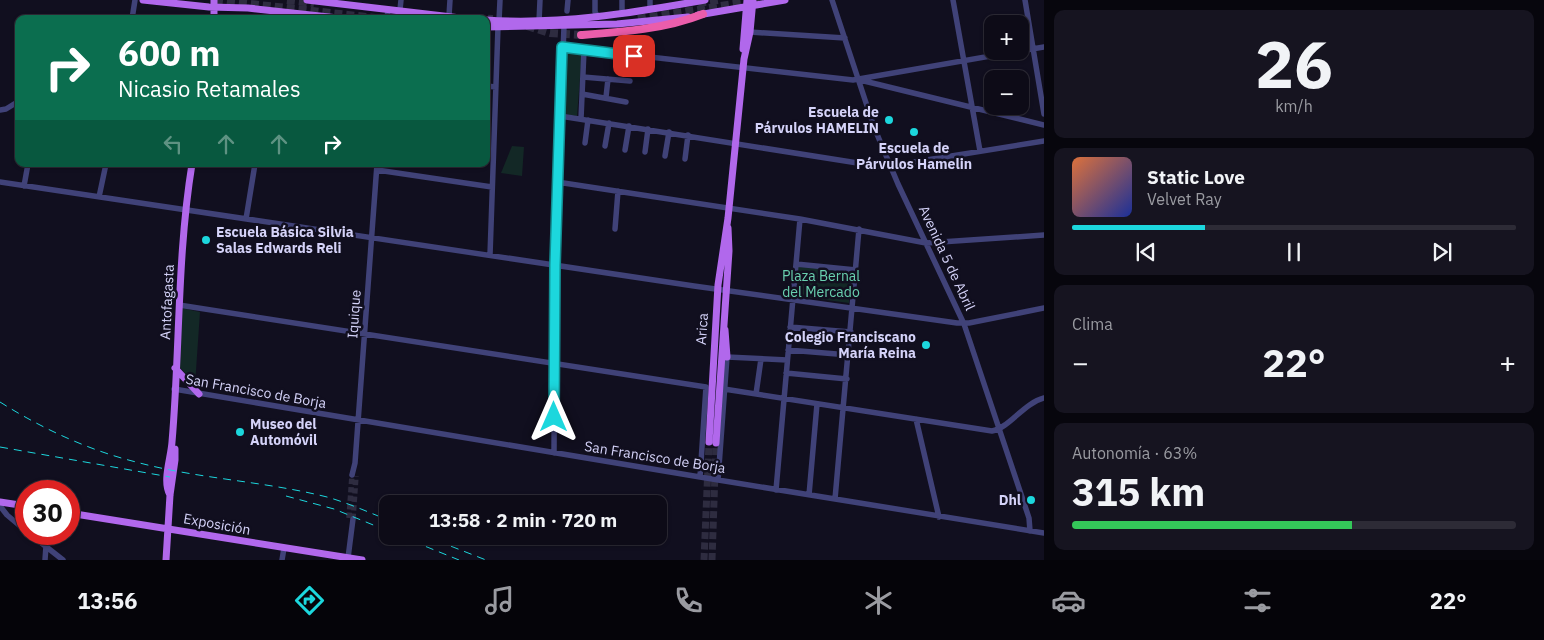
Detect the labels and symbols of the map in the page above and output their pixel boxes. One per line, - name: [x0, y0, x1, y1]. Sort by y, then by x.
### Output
- pin: [613, 35, 655, 77]
- place label: Escuela de Párvulos HAMELIN: [755, 103, 879, 137]
- marker: Escuela de Párvulos HAMELIN: [883, 114, 895, 126]
- marker: Escuela de Párvulos Hamelin: [908, 126, 920, 138]
- place label: Escuela de Párvulos Hamelin: [856, 139, 972, 173]
- street label: Avenida 5 de Abril: [915, 203, 979, 314]
- place label: Escuela Básica Silvia Salas Edwards Reli: [216, 223, 354, 257]
- marker: Escuela Básica Silvia Salas Edwards Reli: [200, 234, 212, 246]
- street label: Antofagasta: [156, 263, 178, 340]
- park label: Plaza Bernal del Mercado: [782, 267, 860, 301]
- street label: Iquique: [343, 289, 365, 339]
- street label: Arica: [692, 312, 712, 346]
- place label: Colegio Franciscano María Reina: [785, 328, 916, 362]
- marker: Colegio Franciscano María Reina: [920, 339, 932, 351]
- street label: San Francisco de Borja: [184, 370, 328, 412]
- position arrow: [527, 390, 579, 442]
- place label: Museo del Automóvil: [250, 415, 317, 449]
- marker: Museo del Automóvil: [234, 426, 246, 438]
- street label: San Francisco de Borja: [583, 437, 727, 477]
- speed limit sign: 30: [15, 480, 80, 545]
- place label: Dhl: [999, 491, 1021, 509]
- marker: Dhl: [1025, 494, 1037, 506]
- street label: Exposición: [182, 509, 252, 539]

